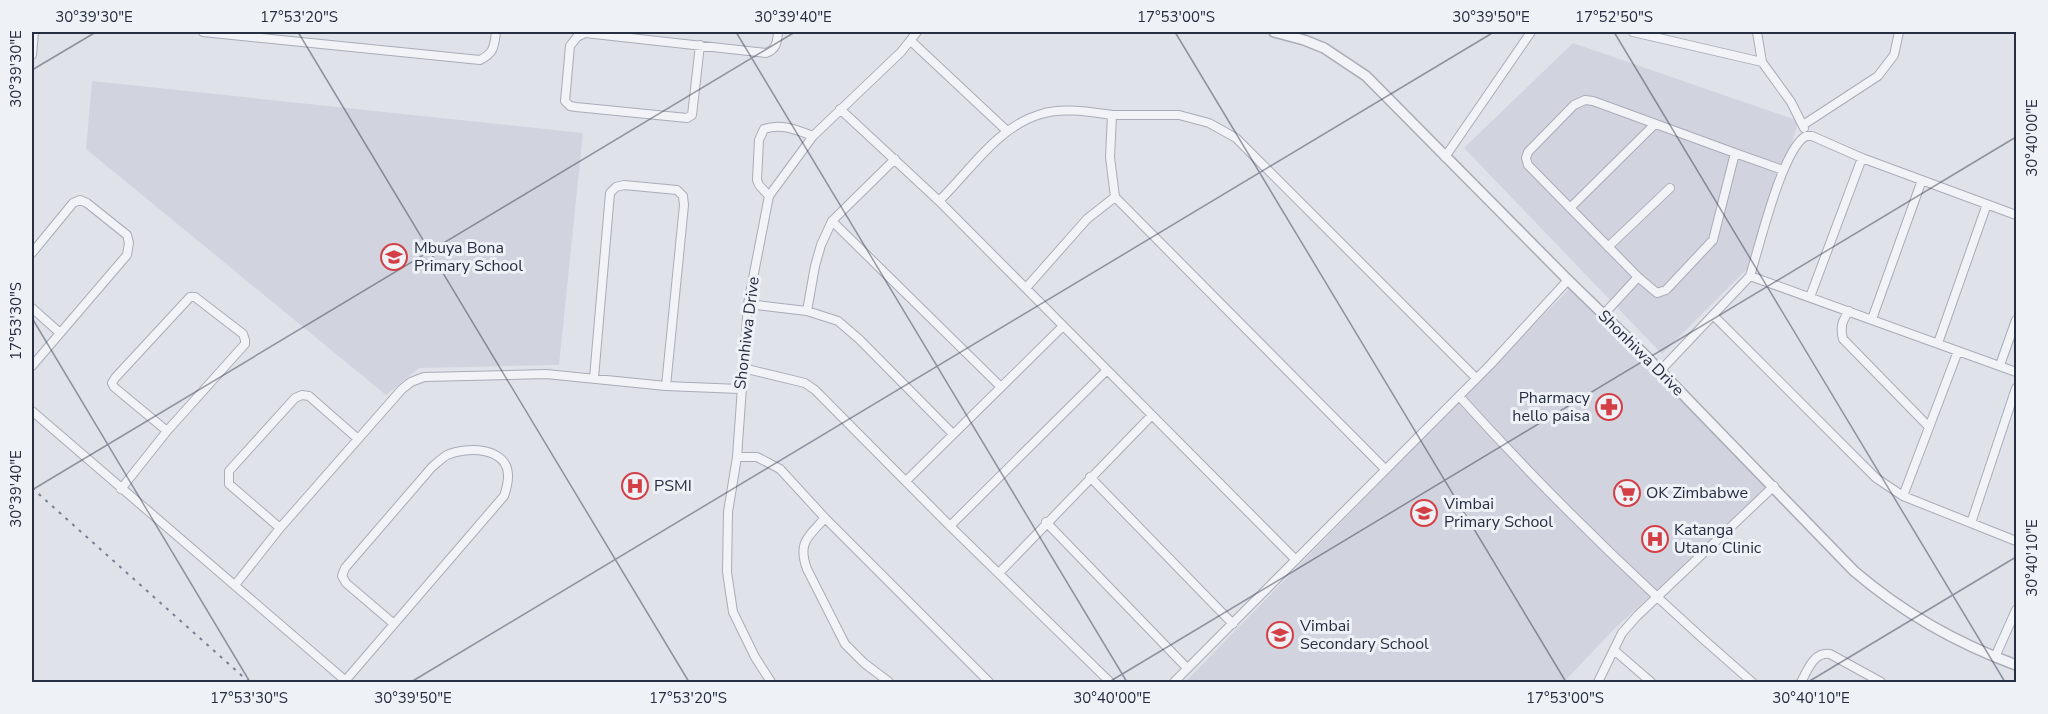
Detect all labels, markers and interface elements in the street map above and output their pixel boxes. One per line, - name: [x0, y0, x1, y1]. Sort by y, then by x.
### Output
- text: 30°39'30"E: [55, 7, 133, 27]
- text: 17°53'20"S: [260, 7, 338, 27]
- text: 30°39'40"E: [754, 7, 832, 27]
- text: 17°53'00"S: [1137, 7, 1215, 27]
- text: 30°39'50"E: [1452, 7, 1530, 27]
- text: 17°52'50"S: [1575, 7, 1653, 27]
- text: 30°39'30"E: [6, 30, 26, 108]
- text: 30°40'00"E: [2022, 99, 2042, 177]
- place label: Mbuya Bona Primary School: [414, 237, 523, 277]
- school or university icon: Mbuya Bona Primary School: [379, 242, 409, 272]
- street label: Shonhiwa Drive: [729, 275, 765, 391]
- text: 17°53'30"S: [6, 282, 26, 360]
- street label: Shonhiwa Drive: [1593, 305, 1689, 401]
- place label: Pharmacy hello paisa: [1512, 387, 1591, 427]
- pharmacy icon: Pharmacy hello paisa: [1594, 392, 1624, 422]
- text: 30°39'40"E: [6, 450, 26, 528]
- hospital icon: PSMI: [620, 471, 650, 501]
- place label: PSMI: [654, 475, 692, 497]
- supermarket icon: OK Zimbabwe: [1612, 478, 1642, 508]
- place label: OK Zimbabwe: [1646, 482, 1748, 504]
- place label: Vimbai Primary School: [1443, 493, 1553, 533]
- school or university icon: Vimbai Primary School: [1409, 498, 1439, 528]
- place label: Katanga Utano Clinic: [1674, 519, 1762, 559]
- text: 30°40'10"E: [2022, 519, 2042, 597]
- hospital icon: Katanga Utano Clinic: [1640, 524, 1670, 554]
- place label: Vimbai Secondary School: [1299, 615, 1429, 655]
- school or university icon: Vimbai Secondary School: [1265, 620, 1295, 650]
- text: 17°53'30"S: [210, 688, 288, 708]
- text: 30°39'50"E: [374, 688, 452, 708]
- text: 17°53'20"S: [649, 688, 727, 708]
- text: 30°40'00"E: [1073, 688, 1151, 708]
- text: 17°53'00"S: [1526, 688, 1604, 708]
- text: 30°40'10"E: [1772, 688, 1850, 708]

